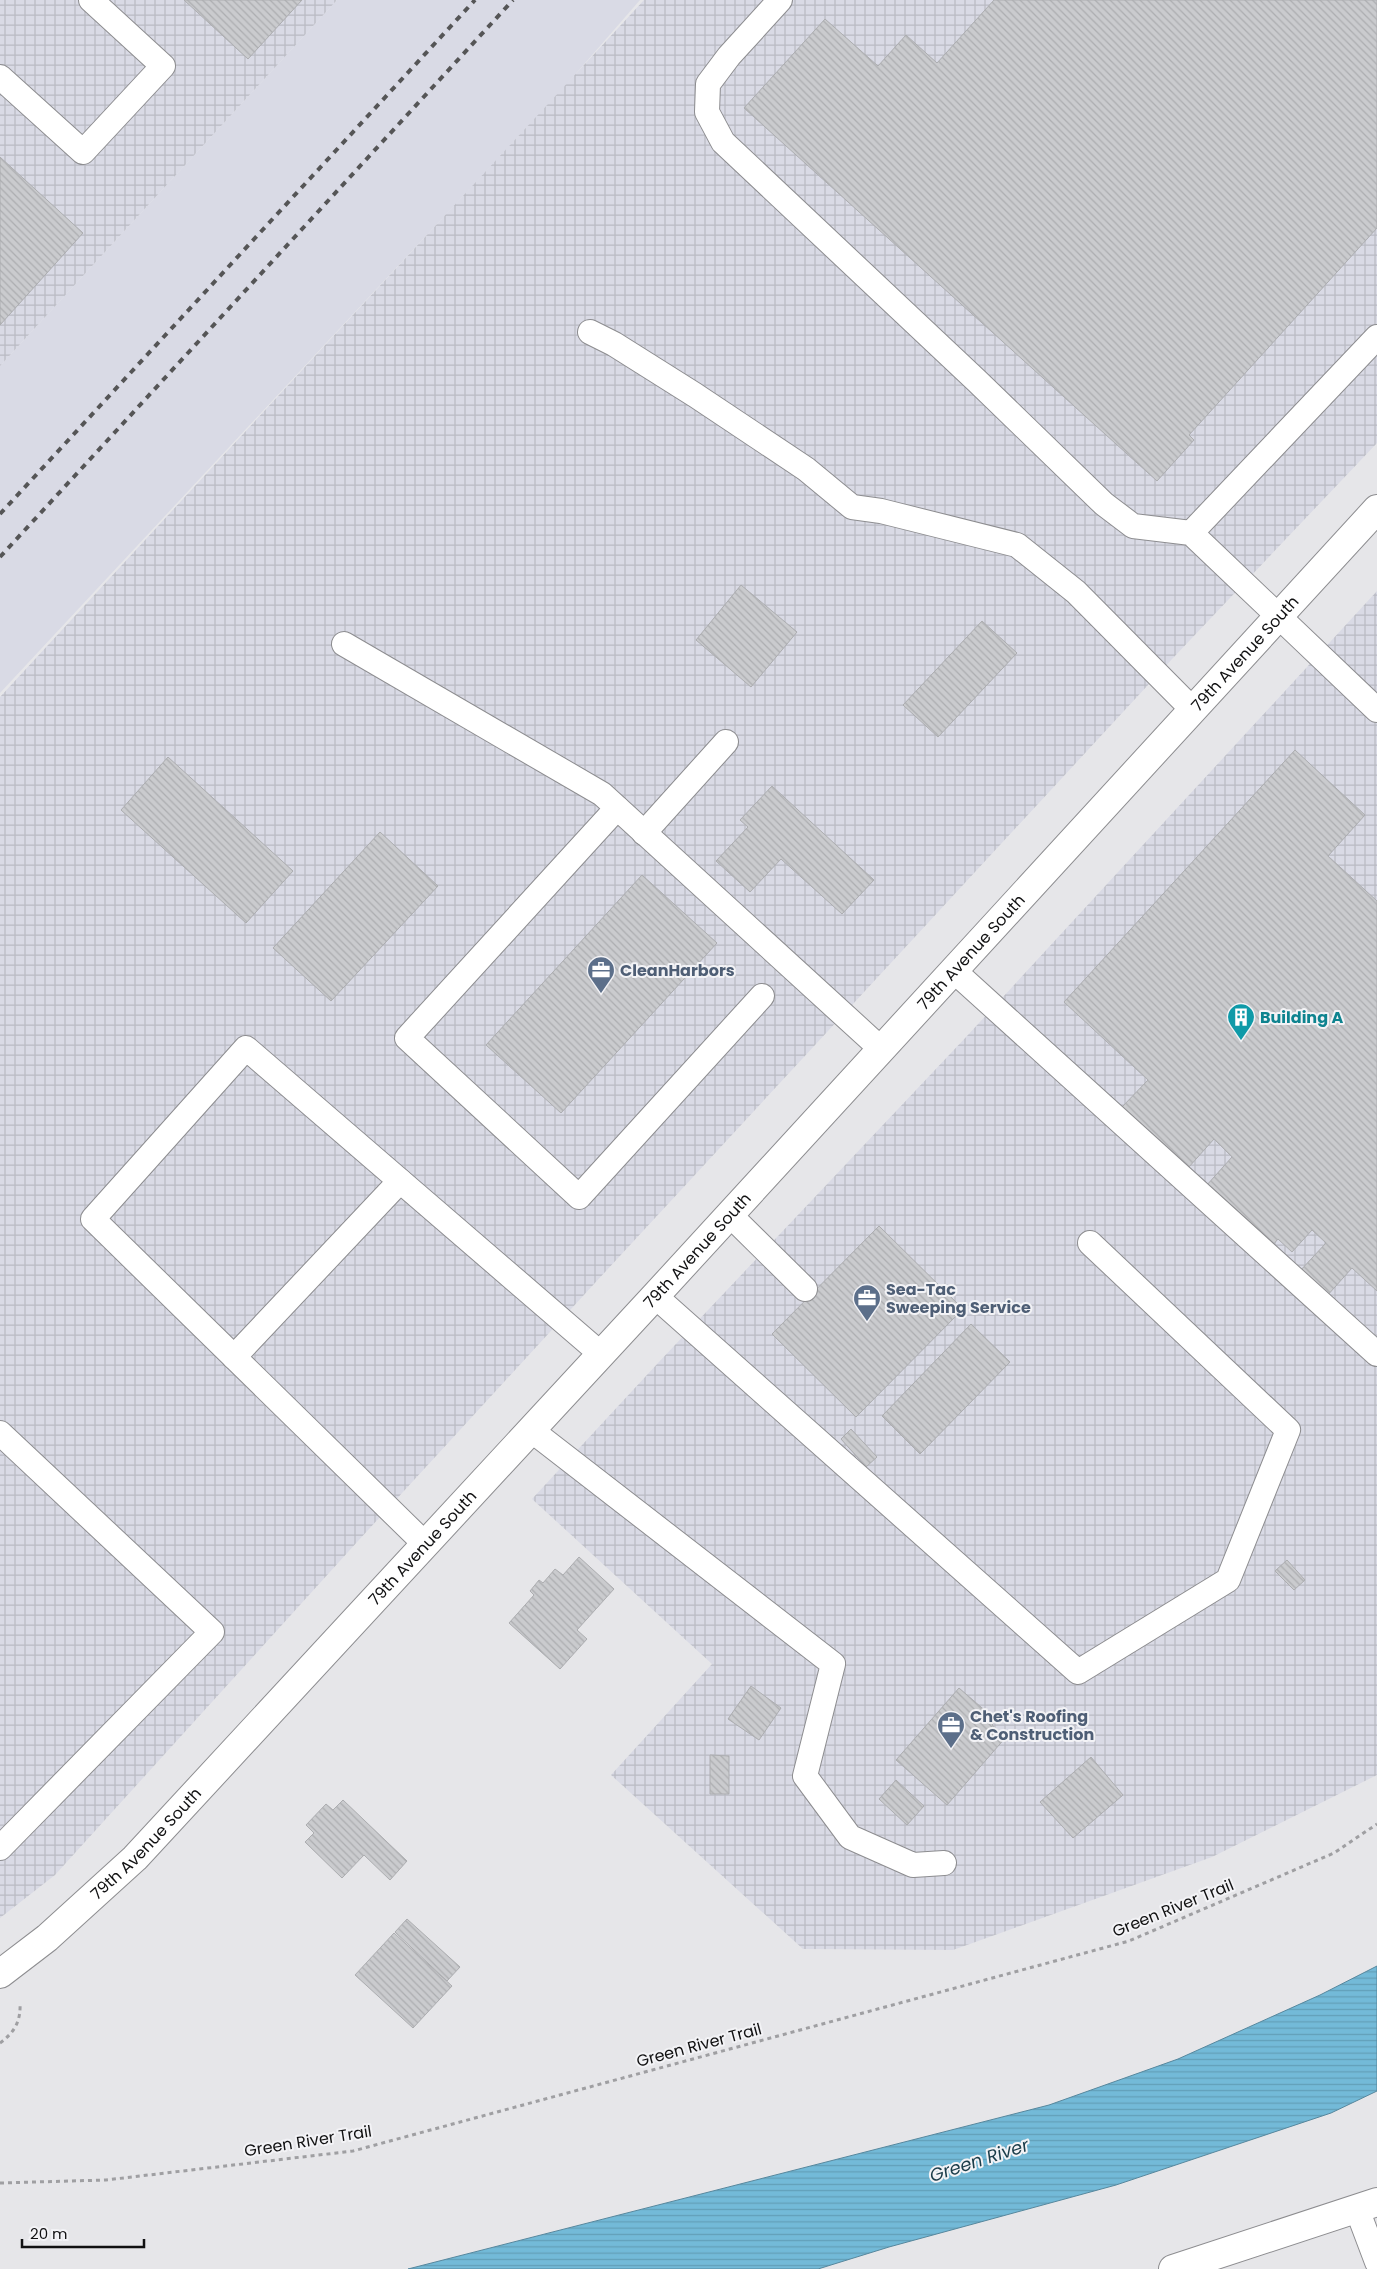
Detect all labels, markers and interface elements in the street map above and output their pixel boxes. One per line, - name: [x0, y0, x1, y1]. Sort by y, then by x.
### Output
- street label: 79th Avenue South: [1186, 590, 1304, 716]
- street label: 79th Avenue South: [912, 889, 1030, 1015]
- office icon: CleanHarbors: [586, 955, 616, 994]
- place label: CleanHarbors: [620, 959, 735, 982]
- building icon: Building A: [1226, 1002, 1256, 1041]
- place label: Building A: [1260, 1006, 1343, 1029]
- street label: 79th Avenue South: [638, 1187, 756, 1313]
- place label: Sea-Tac Sweeping Service: [886, 1278, 1031, 1319]
- office icon: Sea-Tac Sweeping Service: [852, 1283, 882, 1322]
- street label: 79th Avenue South: [363, 1485, 481, 1610]
- place label: Chet's Roofing & Construction: [970, 1705, 1094, 1746]
- office icon: Chet's Roofing & Construction: [936, 1710, 966, 1749]
- street label: 79th Avenue South: [85, 1782, 206, 1905]
- street label: Green River Trail: [1109, 1873, 1237, 1943]
- street label: Green River Trail: [634, 2017, 764, 2073]
- street label: Green River Trail: [243, 2120, 373, 2162]
- water label: Green River: [926, 2132, 1033, 2188]
- scale bar: [22, 2216, 145, 2248]
- text: 20 m: [30, 2223, 68, 2244]

